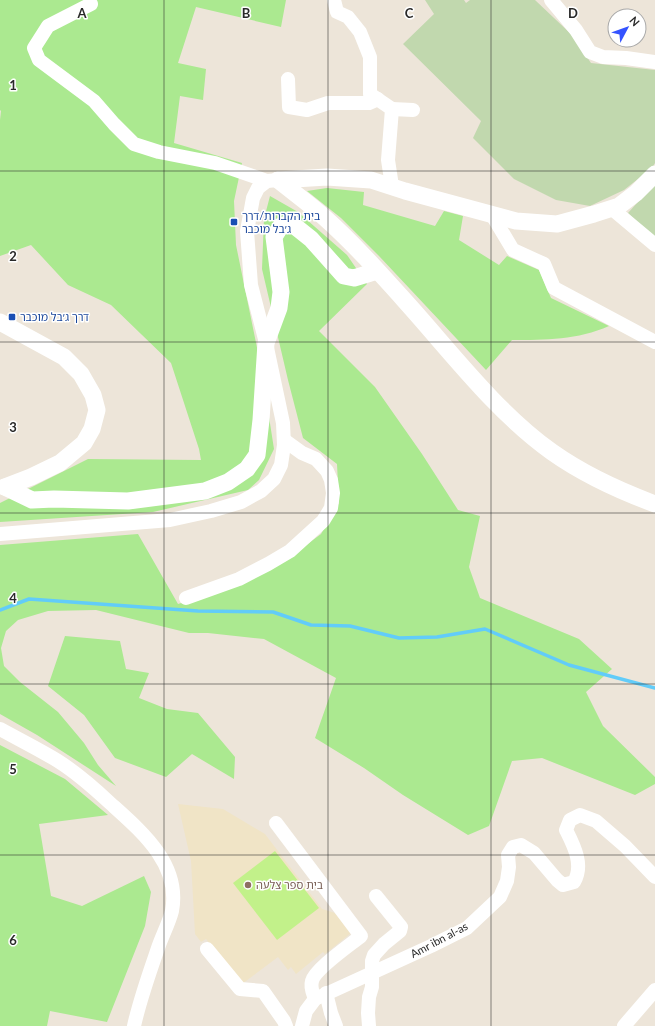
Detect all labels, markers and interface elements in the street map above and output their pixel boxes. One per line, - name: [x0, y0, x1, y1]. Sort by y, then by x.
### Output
- text: A: [76, 5, 87, 21]
- text: B: [242, 5, 251, 21]
- text: C: [405, 5, 414, 21]
- text: D: [568, 5, 578, 21]
- north arrow: [607, 8, 647, 48]
- text: N: [627, 14, 643, 29]
- text: 1: [9, 77, 17, 93]
- place label: בית הקברות/דרך ג׳בל מוכבר: [242, 209, 320, 235]
- marker: בית הקברות/דרך ג׳בל מוכבר: [229, 217, 239, 227]
- text: 2: [9, 248, 17, 264]
- place label: דרך ג׳בל מוכבר: [20, 310, 89, 323]
- marker: דרך ג׳בל מוכבר: [7, 312, 17, 322]
- text: 3: [9, 419, 17, 435]
- text: 4: [9, 590, 17, 606]
- text: 5: [9, 761, 17, 777]
- place label: בית ספר צלעה: [256, 878, 323, 891]
- marker: בית ספר צלעה: [243, 880, 253, 890]
- street label: Amr ibn al-as: [408, 919, 470, 960]
- text: 6: [9, 932, 17, 948]

